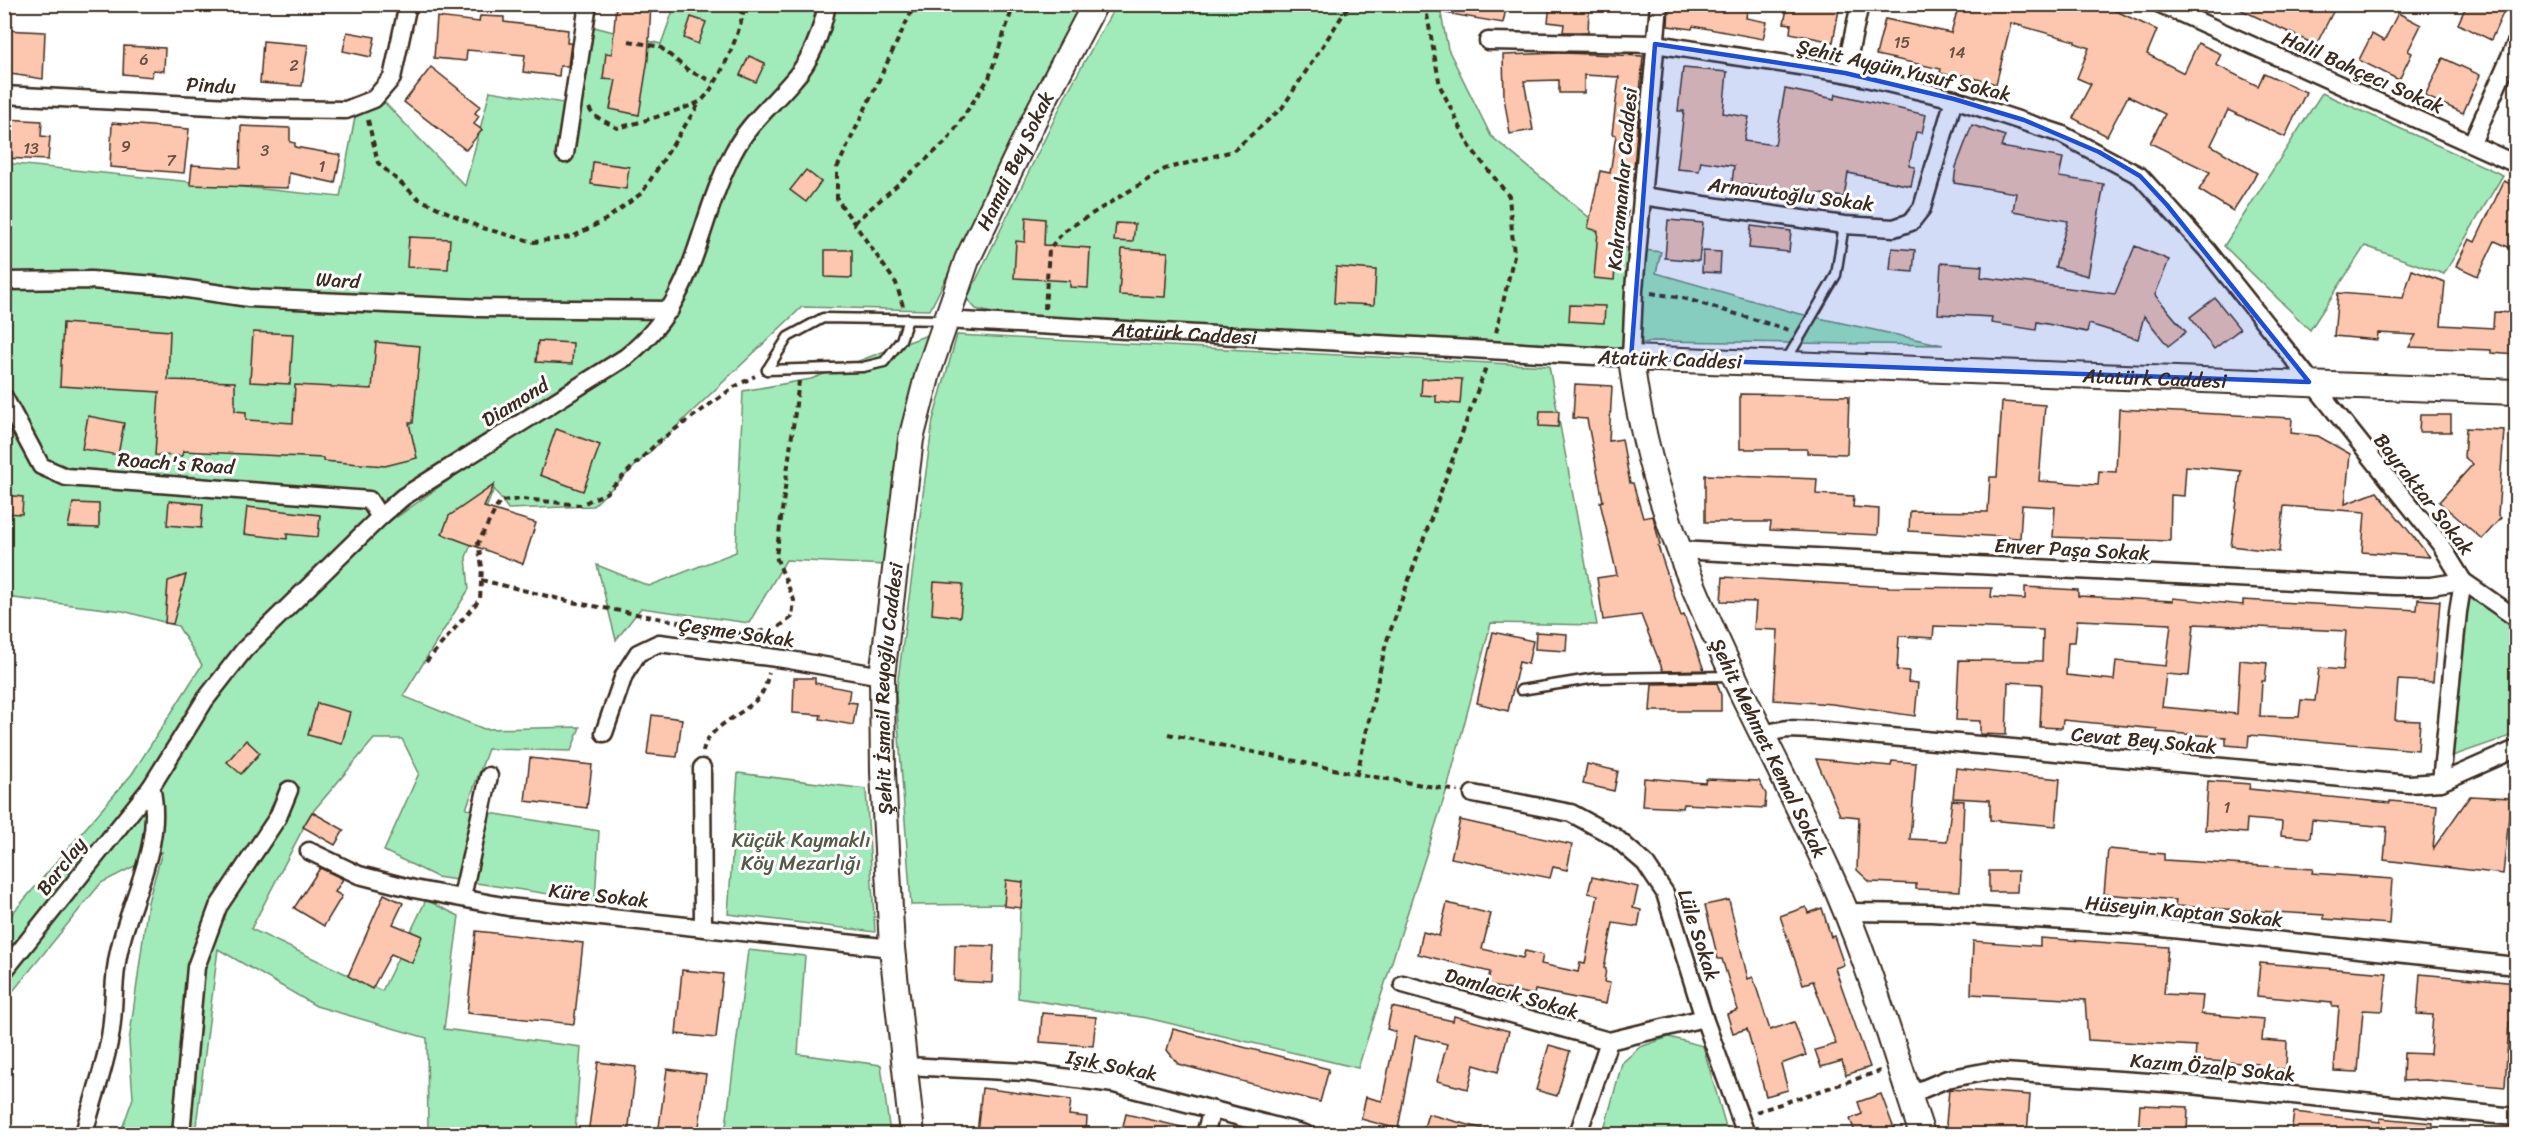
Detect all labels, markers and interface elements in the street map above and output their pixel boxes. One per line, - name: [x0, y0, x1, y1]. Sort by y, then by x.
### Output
- street label: Halil Bahçecı Sokak: [2276, 21, 2450, 124]
- house number: 15: [1894, 28, 1911, 57]
- street label: Şehit Aygün Yusuf Sokak: [1793, 29, 2015, 112]
- house number: 14: [1949, 38, 1965, 67]
- house number: 6: [139, 45, 149, 74]
- house number: 2: [289, 51, 299, 80]
- street label: Pindu: [185, 67, 237, 104]
- street label: Hamdi Bey Sokak: [967, 85, 1064, 236]
- street label: Kahramanlar Caddesi: [1597, 85, 1648, 272]
- house number: 9: [121, 132, 131, 161]
- house number: 13: [23, 134, 39, 163]
- house number: 3: [261, 136, 270, 165]
- house number: 7: [166, 146, 176, 175]
- house number: 1: [319, 152, 326, 181]
- street label: Arnavutoğlu Sokak: [1705, 167, 1876, 222]
- street label: Ward: [315, 262, 362, 299]
- street label: Atatürk Caddesi: [1111, 312, 1258, 355]
- street label: Atatürk Caddesi: [1596, 339, 1743, 380]
- street label: Atatürk Caddesi: [2081, 358, 2228, 399]
- street label: Diamond: [475, 367, 557, 437]
- street label: Bayraktar Sokak: [2364, 425, 2483, 564]
- street label: Roach's Road: [117, 442, 237, 485]
- street label: Enver Paşa Sokak: [1993, 528, 2151, 571]
- street label: Şehit İsmail Reyoğlu Caddesi: [865, 559, 914, 816]
- street label: Çeşme Sokak: [677, 607, 797, 658]
- street label: Şehit Mehmet Kemal Sokak: [1700, 632, 1837, 864]
- street label: Cevat Bey Sokak: [2070, 717, 2219, 764]
- house number: 1: [2224, 793, 2231, 822]
- park label: Küçük Kaymaklı Köy Mezarlığı: [731, 823, 871, 881]
- street label: Barclay: [27, 829, 96, 903]
- street label: Küre Sokak: [547, 873, 651, 918]
- street label: Lüle Sokak: [1667, 885, 1730, 986]
- street label: Hüseyin Kaptan Sokak: [2084, 885, 2284, 938]
- street label: Damlacık Sokak: [1441, 958, 1583, 1029]
- street label: Işık Sokak: [1062, 1039, 1161, 1091]
- street label: Kazım Özalp Sokak: [2129, 1043, 2297, 1092]

